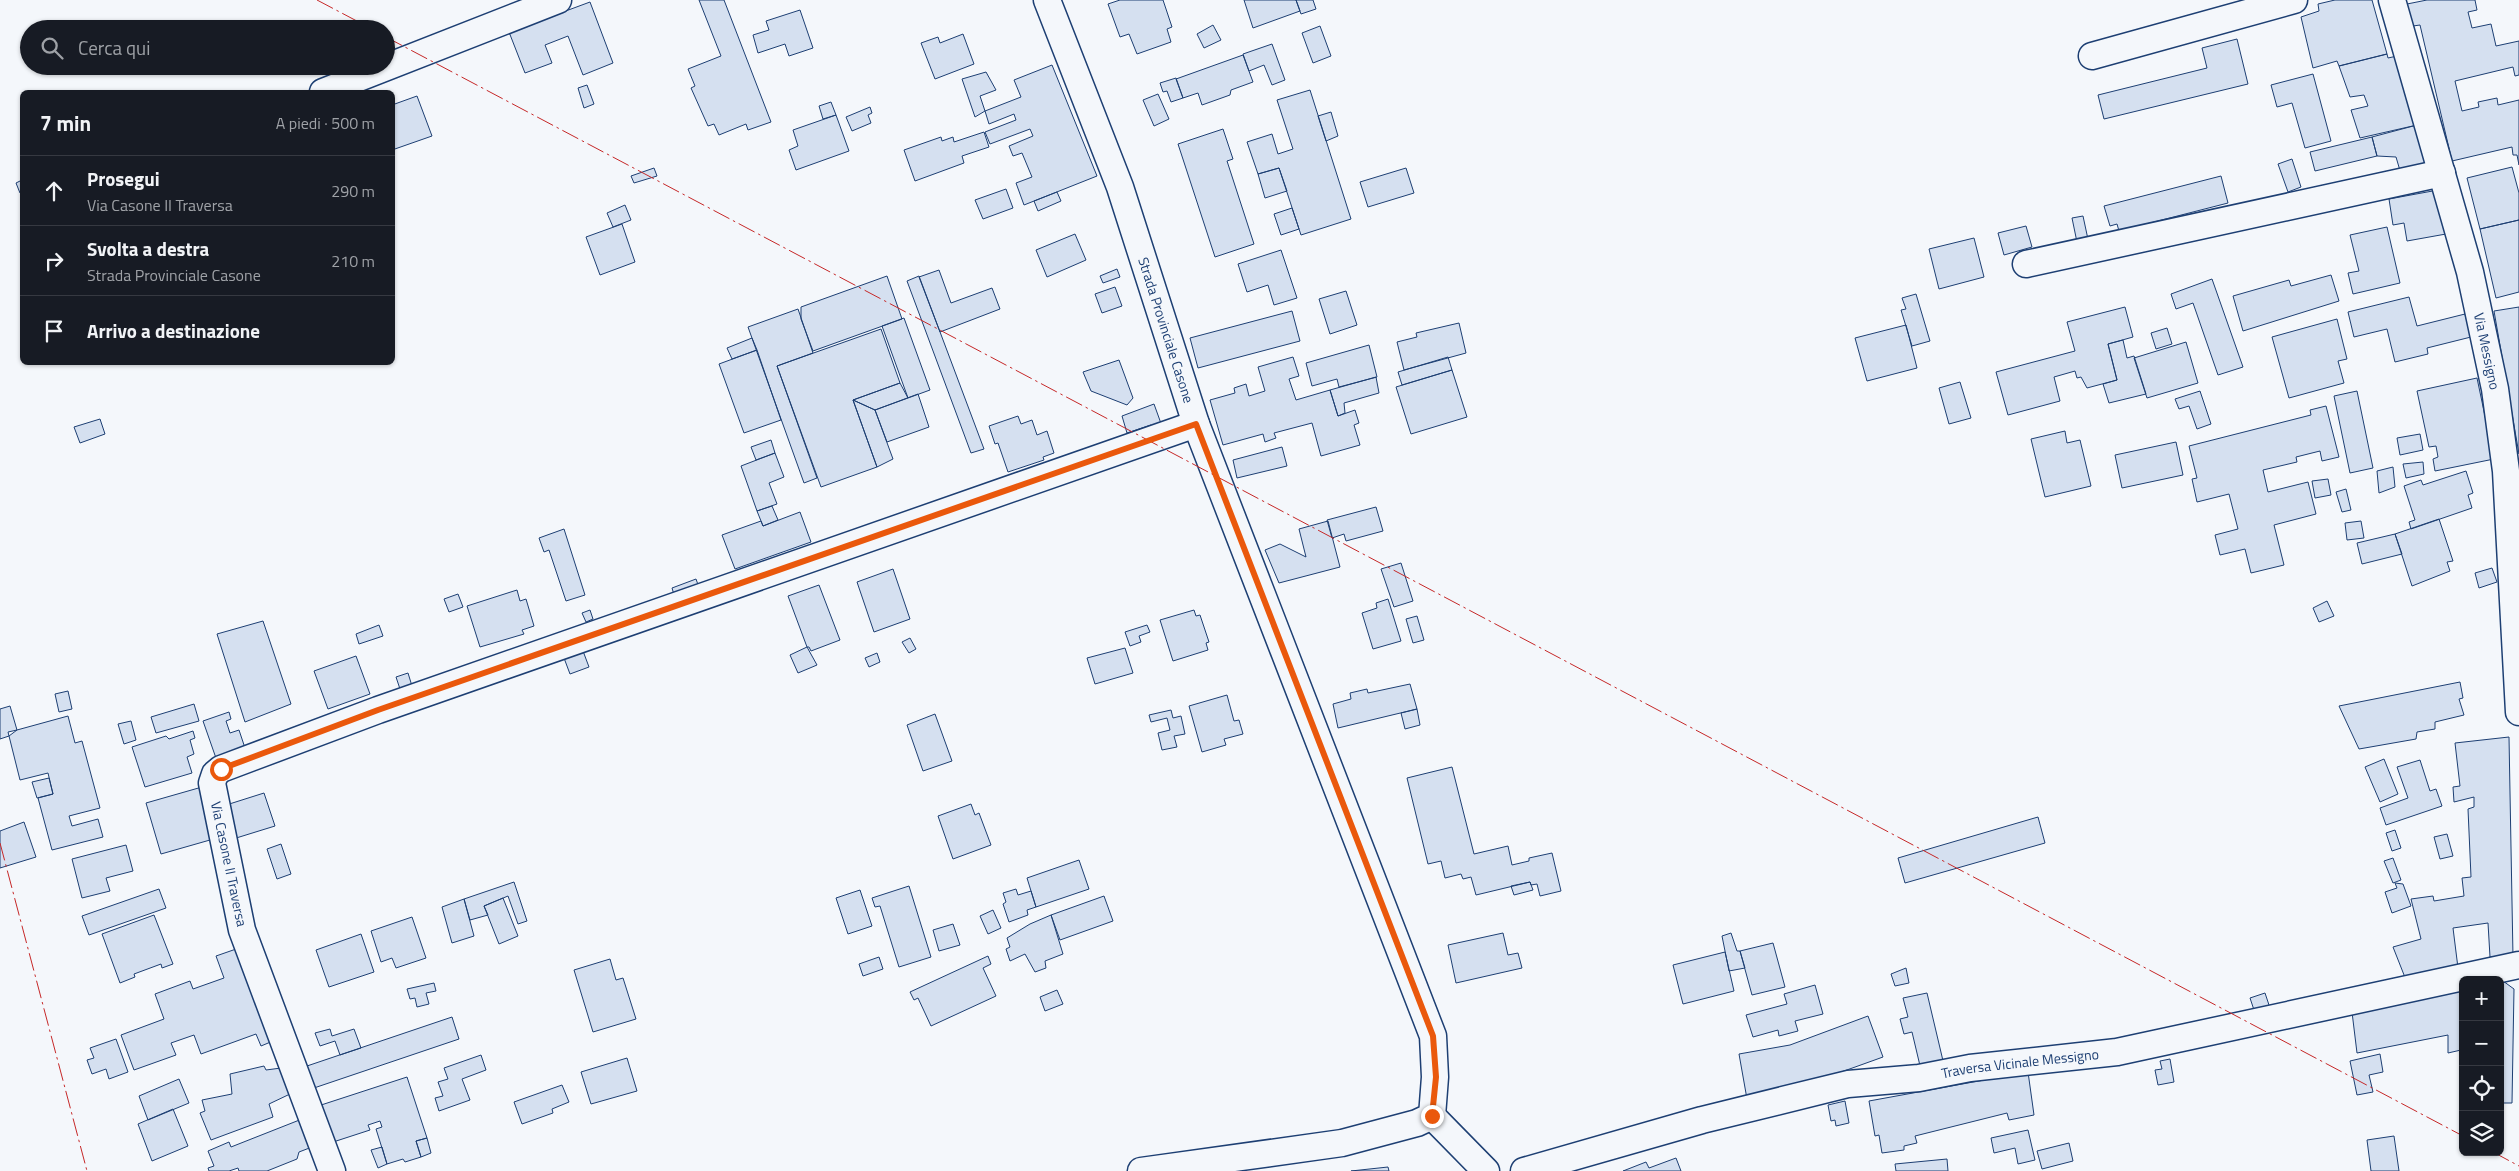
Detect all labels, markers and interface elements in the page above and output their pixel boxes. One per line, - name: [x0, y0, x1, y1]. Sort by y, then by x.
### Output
- search box: [20, 20, 395, 75]
- text: Cerca qui: [78, 33, 150, 62]
- icon: search: [38, 34, 66, 62]
- text: 7 min: [40, 107, 91, 139]
- text: A piedi · 500 m: [276, 111, 375, 135]
- text: Prosegui: [87, 164, 160, 193]
- icon: ahead: [40, 177, 68, 205]
- text: 290 m: [331, 179, 375, 203]
- text: Via Casone II Traversa: [87, 193, 233, 217]
- text: Svolta a destra: [87, 234, 209, 263]
- icon: right: [40, 247, 68, 275]
- text: 210 m: [331, 249, 375, 273]
- street label: Strada Provinciale Casone: [1133, 254, 1200, 406]
- text: Strada Provinciale Casone: [87, 263, 261, 287]
- street label: Via Messigno: [2469, 311, 2506, 392]
- text: Arrivo a destinazione: [87, 316, 260, 345]
- icon: arrive: [40, 317, 68, 345]
- route start: [210, 758, 233, 781]
- street label: Via Casone II Traversa: [206, 799, 253, 928]
- map controls: [2459, 976, 2504, 1156]
- button: +: [2459, 976, 2504, 1021]
- button: −: [2459, 1021, 2504, 1066]
- street label: Traversa Vicinale Messigno: [1939, 1043, 2100, 1083]
- button: locate: [2459, 1066, 2504, 1111]
- route end: [1421, 1105, 1444, 1128]
- button: layers: [2459, 1111, 2504, 1156]

